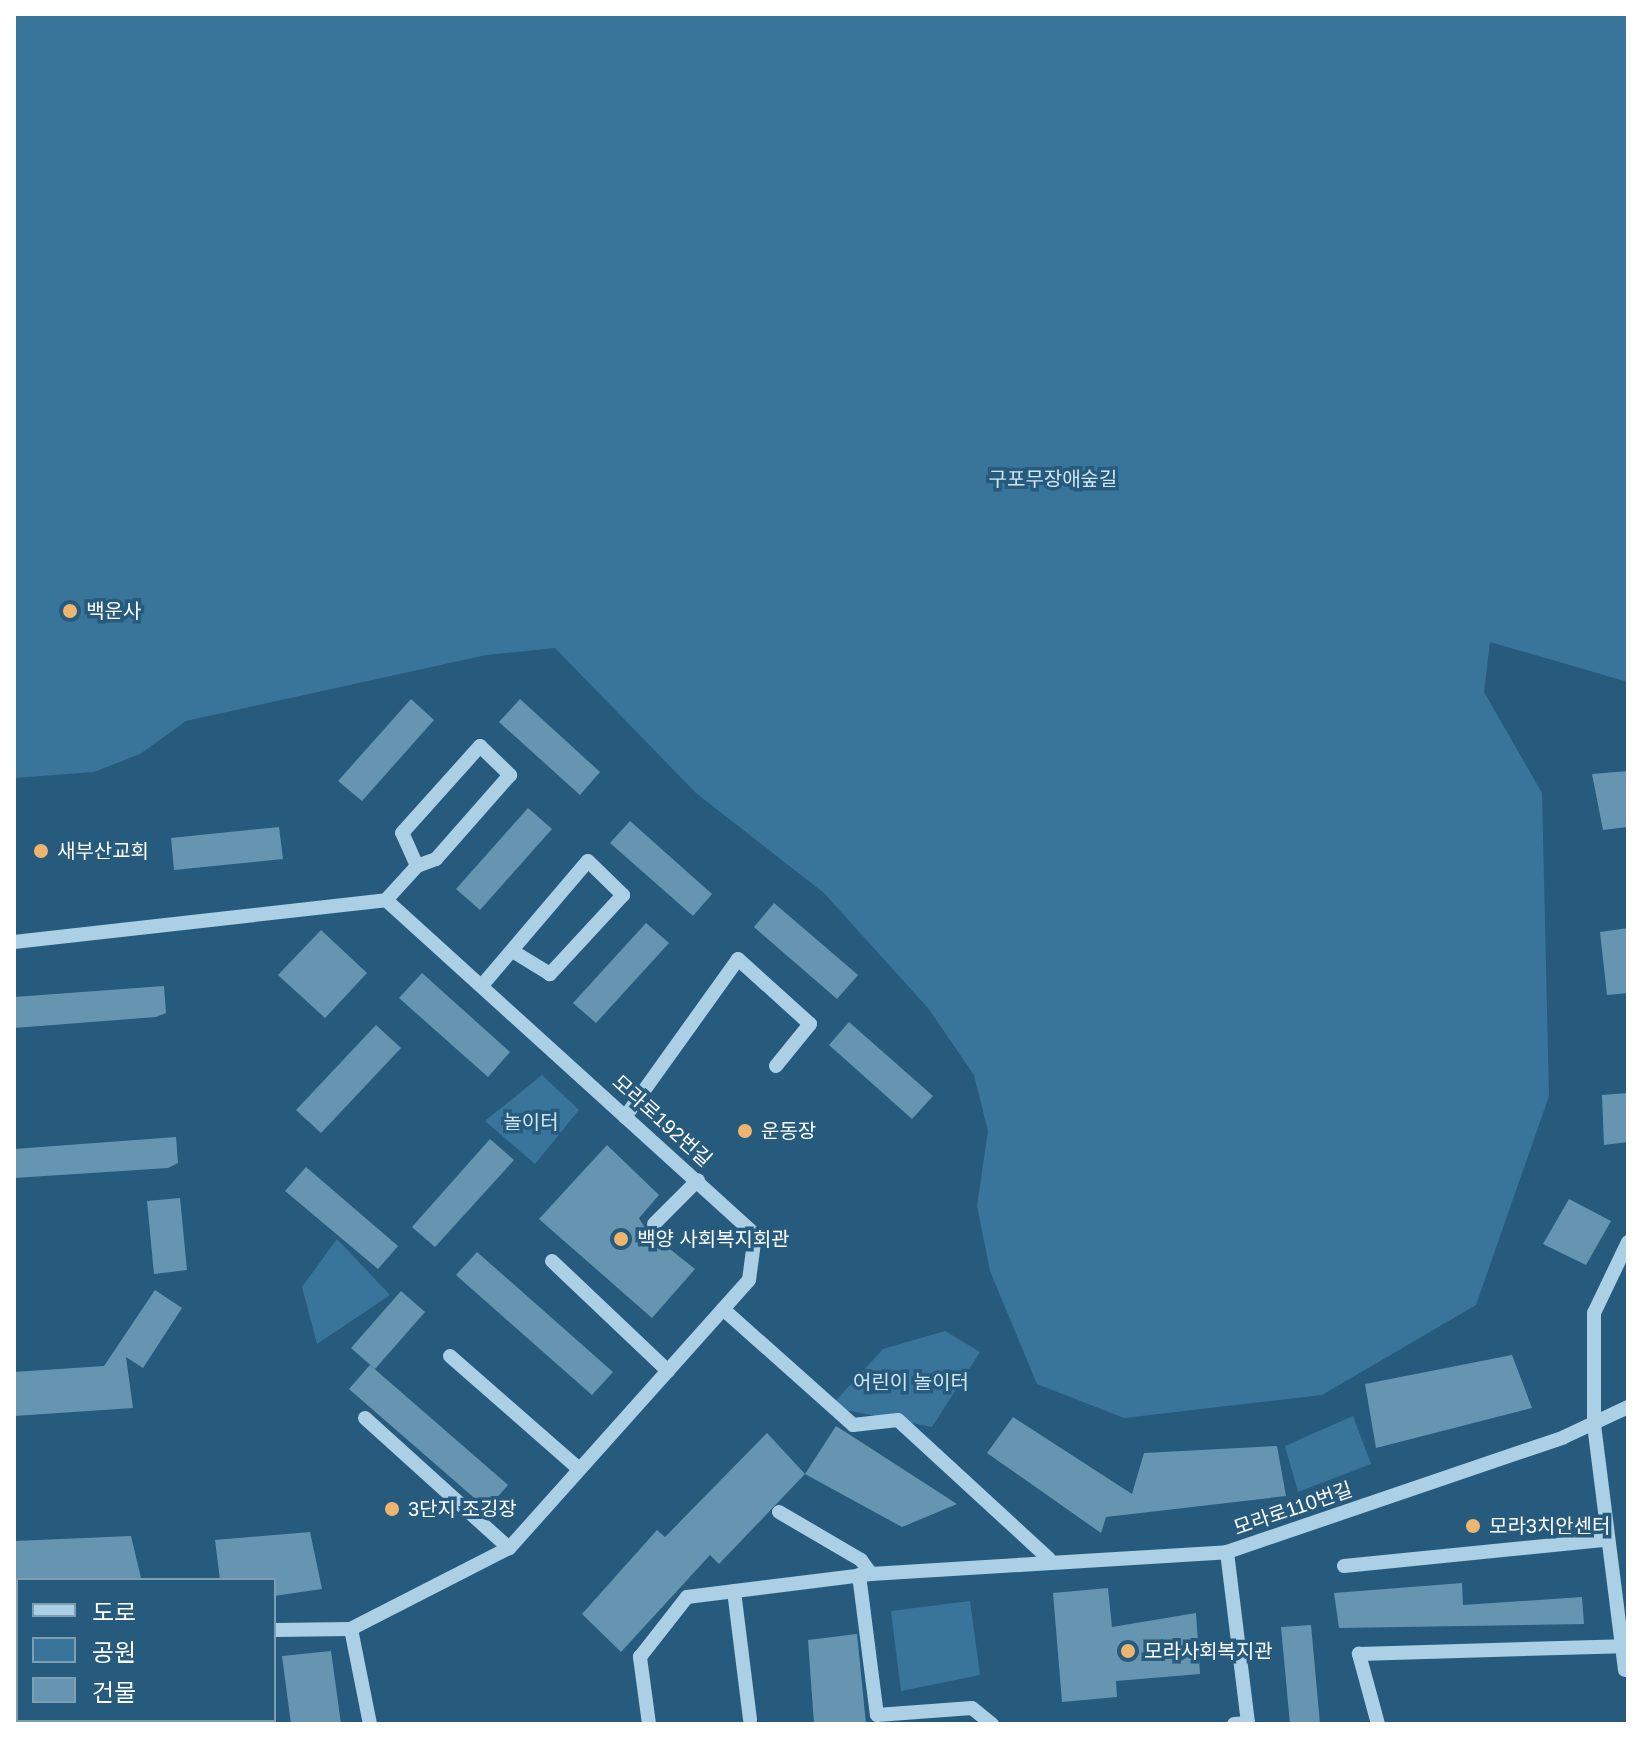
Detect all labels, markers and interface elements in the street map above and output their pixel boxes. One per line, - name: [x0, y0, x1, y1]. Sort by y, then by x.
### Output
- park label: 구포무장애숲길: [989, 467, 1117, 491]
- place label: 백운사: [86, 599, 141, 623]
- marker: 백운사: [61, 602, 79, 620]
- place label: 새부산교회: [57, 839, 149, 863]
- marker: 새부산교회: [32, 842, 50, 860]
- street label: 모라로192번길: [607, 1070, 717, 1172]
- park label: 놀이터: [503, 1110, 559, 1134]
- place label: 운동장: [761, 1119, 816, 1143]
- marker: 운동장: [736, 1122, 754, 1140]
- place label: 백양 사회복지회관: [637, 1227, 790, 1251]
- marker: 백양 사회복지회관: [612, 1230, 630, 1248]
- park label: 어린이 놀이터: [853, 1370, 969, 1394]
- street label: 모라로110번길: [1231, 1477, 1355, 1541]
- place label: 3단지 조깅장: [408, 1497, 517, 1521]
- marker: 3단지 조깅장: [383, 1500, 401, 1518]
- place label: 모라3치안센터: [1489, 1514, 1611, 1538]
- marker: 모라3치안센터: [1464, 1517, 1482, 1535]
- legend: [16, 1578, 276, 1722]
- text: 도로: [92, 1599, 136, 1626]
- text: 공원: [92, 1639, 136, 1666]
- place label: 모라사회복지관: [1144, 1639, 1273, 1663]
- marker: 모라사회복지관: [1119, 1642, 1137, 1660]
- text: 건물: [92, 1679, 136, 1706]

